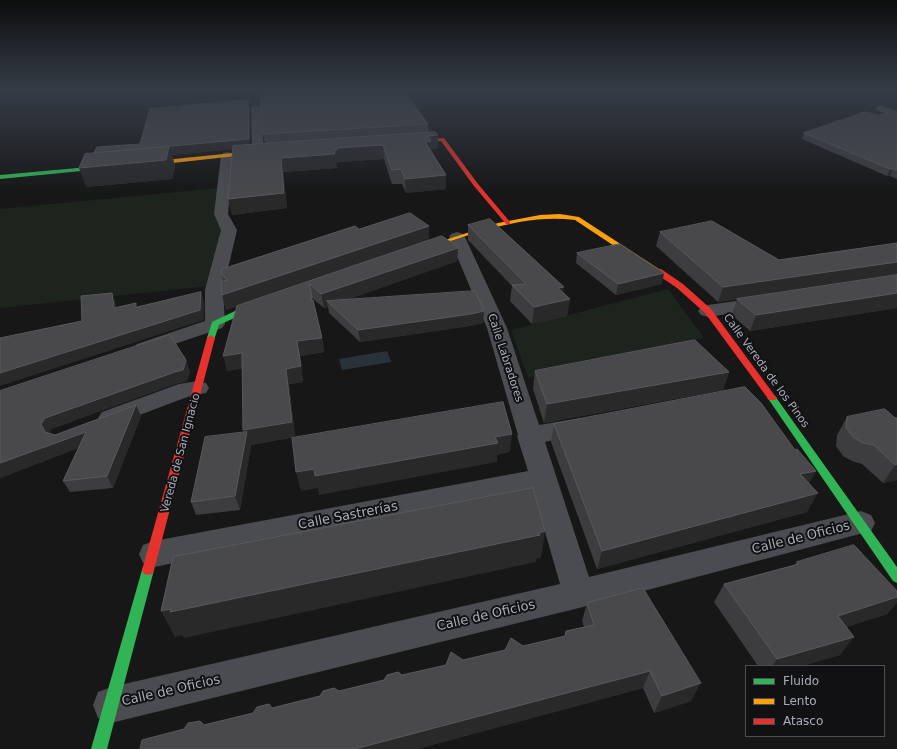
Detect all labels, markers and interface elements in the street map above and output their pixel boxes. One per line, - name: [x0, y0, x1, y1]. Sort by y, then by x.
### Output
- street label: Calle Vereda de los Pinos: [720, 311, 812, 431]
- street label: Calle Labradores: [484, 312, 526, 404]
- street label: Vereda de San Ignacio: [159, 392, 203, 514]
- street label: Calle Sastrerías: [297, 499, 399, 533]
- street label: Calle de Oficios: [750, 518, 852, 558]
- street label: Calle de Oficios: [435, 597, 537, 635]
- legend: [745, 665, 885, 737]
- street label: Calle de Oficios: [120, 672, 222, 710]
- text: Fluido: [783, 674, 819, 688]
- text: Lento: [783, 694, 817, 708]
- text: Atasco: [783, 714, 823, 728]

